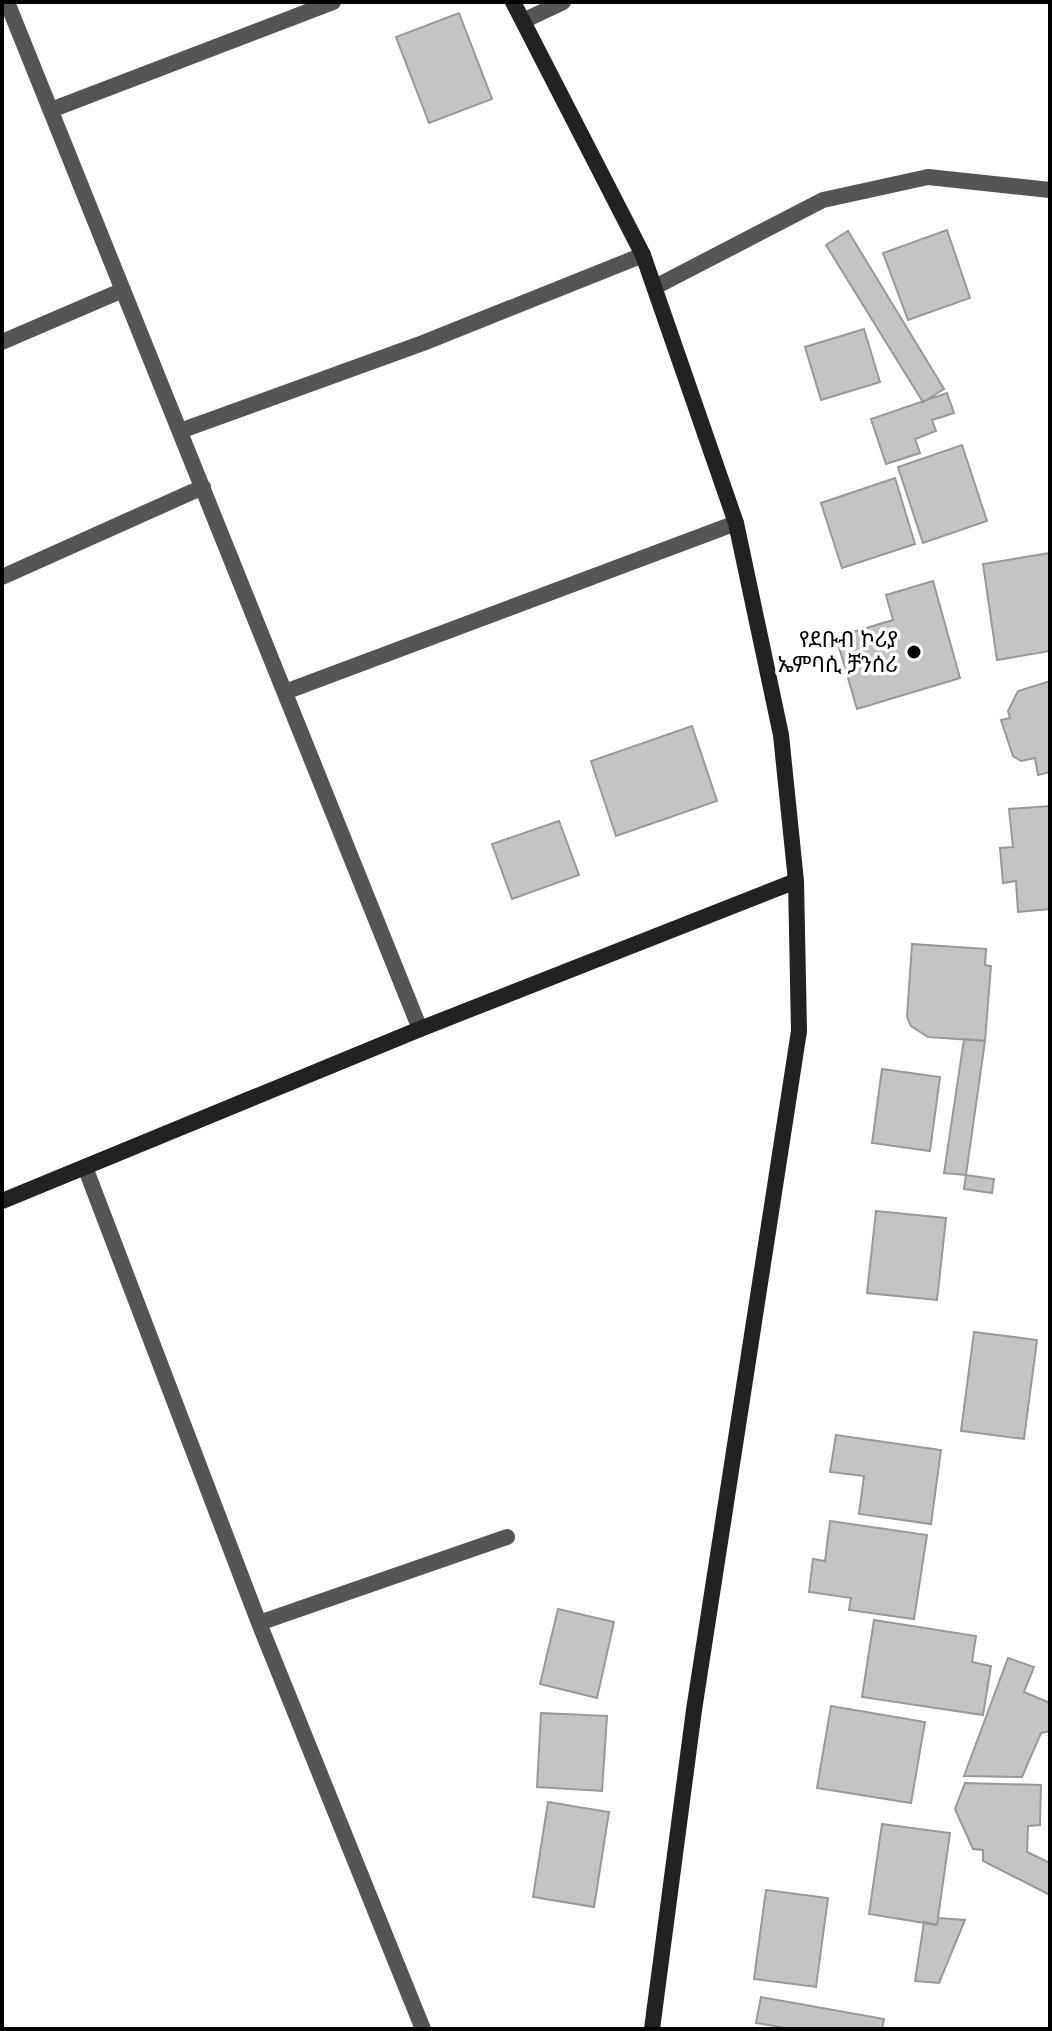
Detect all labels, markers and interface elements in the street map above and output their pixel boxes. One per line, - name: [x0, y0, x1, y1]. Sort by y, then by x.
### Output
- place label: የደቡብ ኮሪያ ኤምባሲ ቻንሰሪ: [778, 627, 898, 677]
- marker: የደቡብ ኮሪያ ኤምባሲ ቻንሰሪ: [905, 643, 923, 661]

